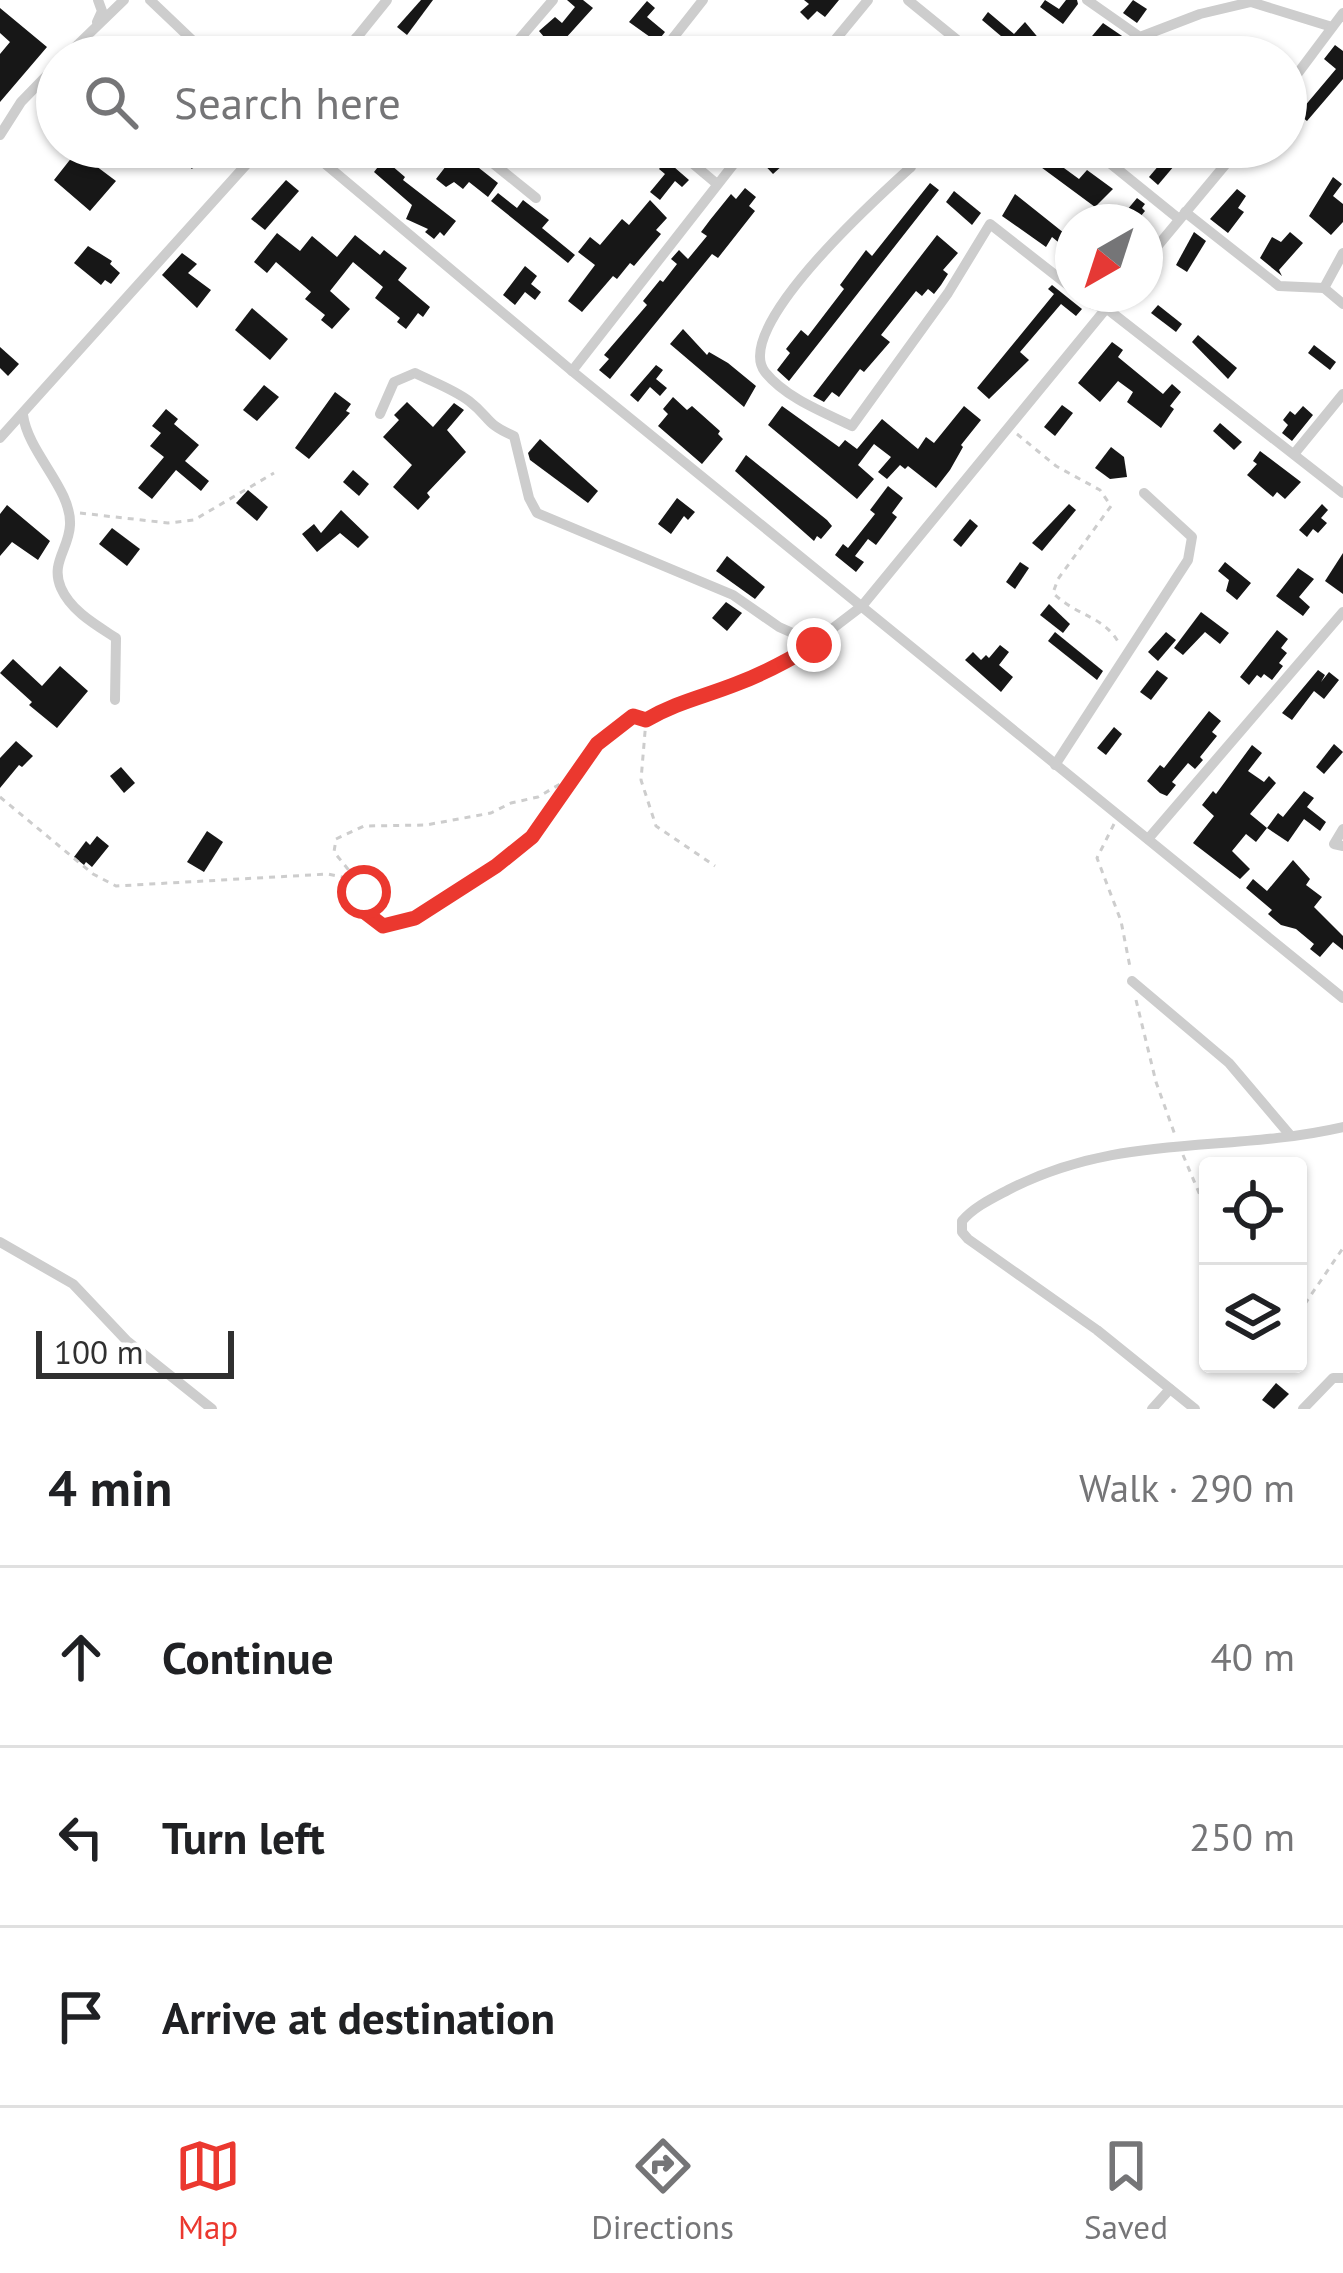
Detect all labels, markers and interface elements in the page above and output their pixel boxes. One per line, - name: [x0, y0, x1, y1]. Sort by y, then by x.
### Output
- search box: [36, 36, 1307, 168]
- icon: search: [78, 69, 144, 135]
- text: Search here: [174, 73, 401, 131]
- north arrow: [1055, 204, 1163, 312]
- route end: [787, 618, 841, 672]
- route start: [337, 865, 391, 919]
- map controls: [1199, 1157, 1307, 1373]
- button: locate: [1199, 1157, 1307, 1265]
- button: layers: [1199, 1265, 1307, 1373]
- scale bar: [36, 1325, 234, 1378]
- text: 100 m: [54, 1330, 144, 1373]
- text: 4 min: [48, 1454, 172, 1520]
- text: Walk · 290 m: [1079, 1462, 1295, 1513]
- icon: ahead: [48, 1624, 114, 1690]
- text: Continue: [162, 1628, 334, 1686]
- text: 40 m: [1210, 1631, 1295, 1682]
- icon: left: [48, 1804, 114, 1870]
- text: Turn left: [162, 1808, 325, 1866]
- text: 250 m: [1189, 1811, 1295, 1862]
- icon: arrive: [48, 1984, 114, 2050]
- text: Arrive at destination: [162, 1988, 555, 2046]
- tab: Map: [175, 2133, 241, 2248]
- tab: Directions: [591, 2133, 734, 2248]
- tab: Saved: [1084, 2133, 1168, 2248]

